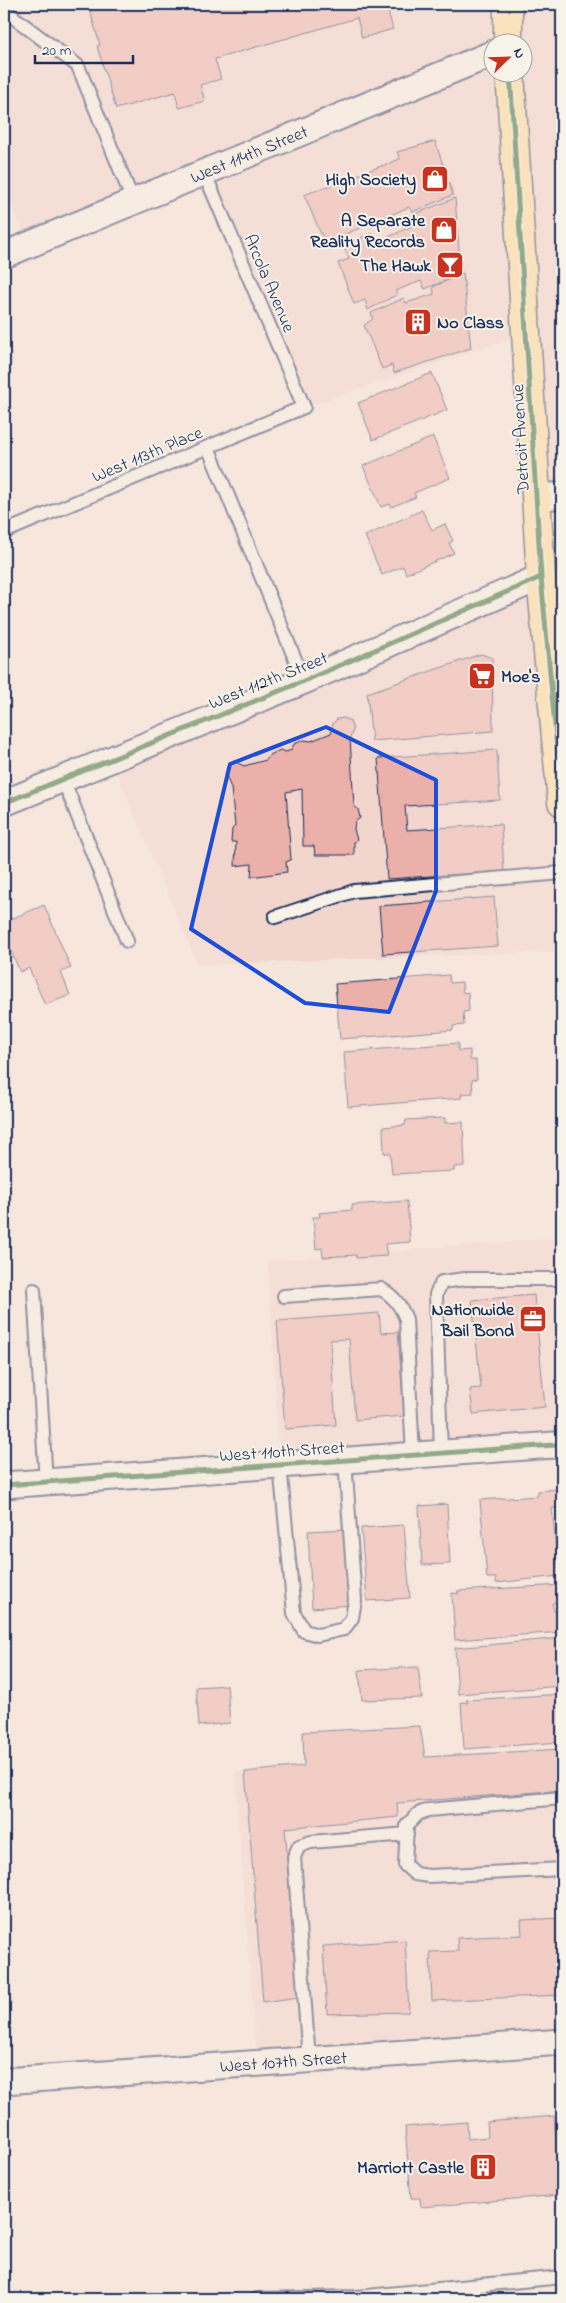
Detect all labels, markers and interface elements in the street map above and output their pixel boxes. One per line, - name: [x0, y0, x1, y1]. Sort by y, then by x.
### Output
- scale bar: [35, 32, 132, 64]
- north arrow: [484, 32, 534, 82]
- text: 20 m: [42, 40, 72, 62]
- text: N: [507, 45, 530, 62]
- street label: West 114th Street: [187, 120, 313, 192]
- shop icon: High Society: [420, 164, 450, 194]
- place label: High Society: [326, 168, 416, 195]
- place label: A Separate Reality Records: [310, 209, 426, 257]
- shop icon: A Separate Reality Records: [429, 215, 459, 245]
- street label: Arcola Avenue: [236, 231, 301, 338]
- bar icon: The Hawk: [435, 250, 465, 280]
- place label: The Hawk: [360, 254, 432, 280]
- building icon: No Class: [403, 307, 433, 337]
- place label: No Class: [437, 311, 504, 337]
- street label: Detroit Avenue: [506, 382, 538, 495]
- street label: West 113th Place: [88, 420, 208, 491]
- street label: West 112th Street: [205, 646, 332, 718]
- supermarket icon: Moe's: [467, 661, 497, 691]
- place label: Moe's: [501, 665, 540, 691]
- place label: Nationwide Bail Bond: [431, 1298, 515, 1345]
- office icon: Nationwide Bail Bond: [518, 1304, 548, 1334]
- street label: West 110th Street: [219, 1436, 346, 1470]
- street label: West 107th Street: [219, 2046, 348, 2081]
- building icon: Marriott Castle: [468, 2152, 498, 2182]
- place label: Marriott Castle: [357, 2156, 465, 2182]

